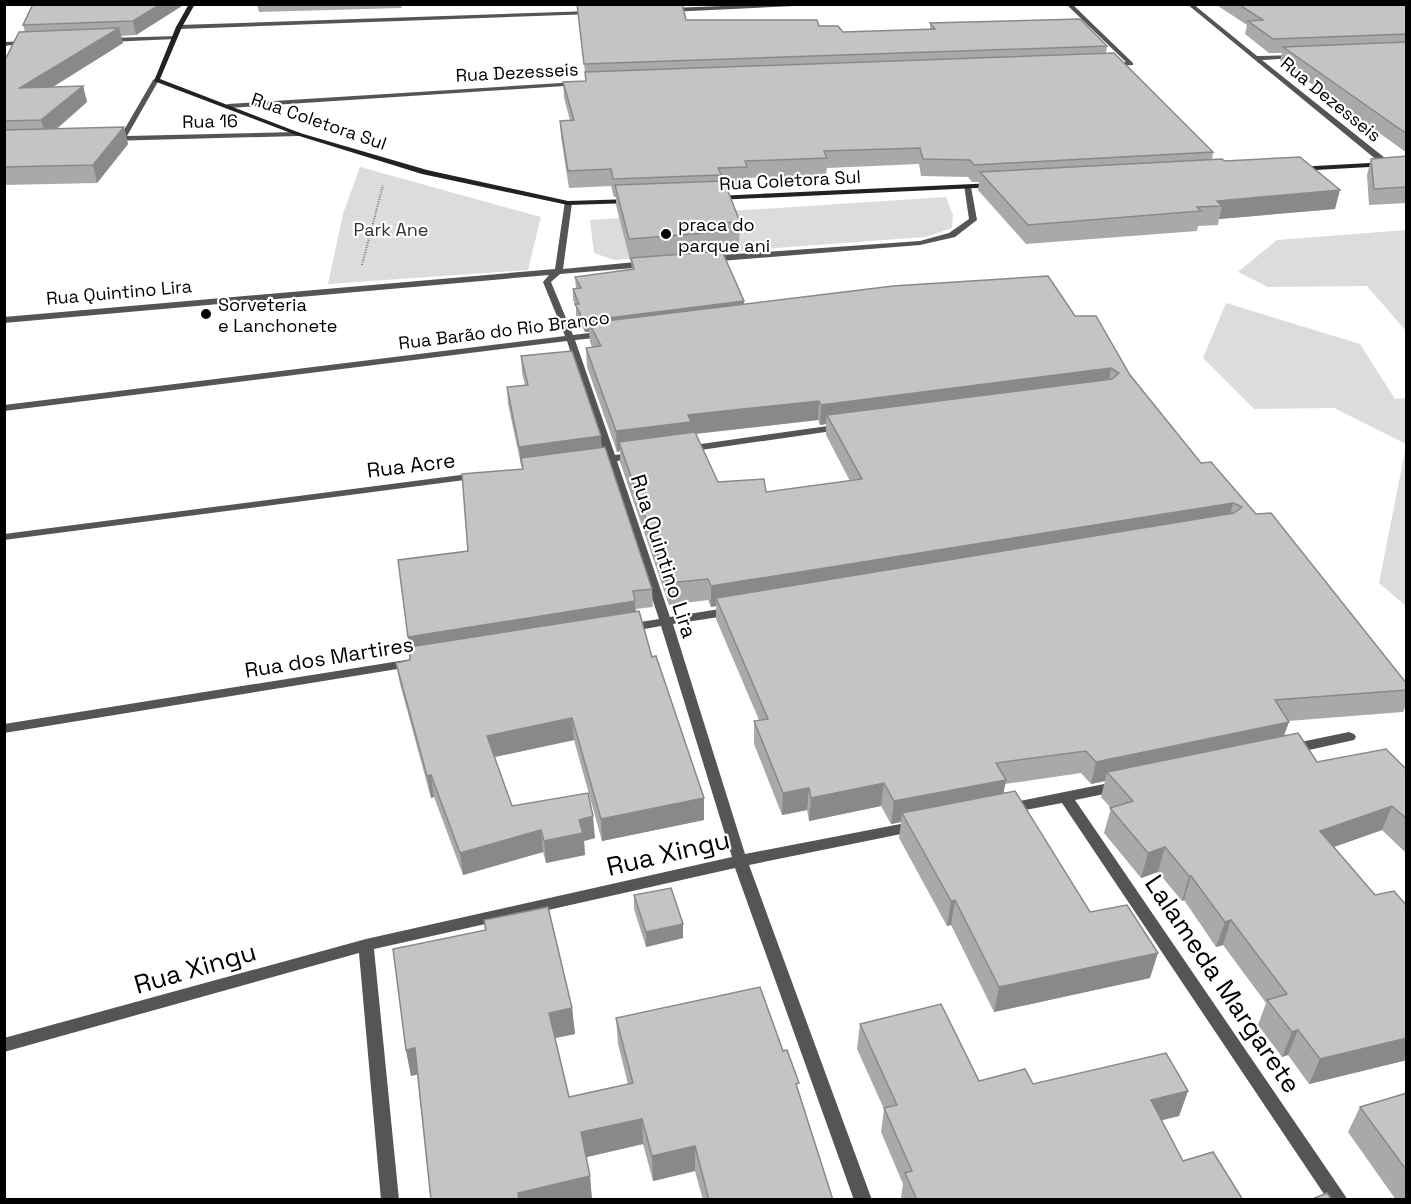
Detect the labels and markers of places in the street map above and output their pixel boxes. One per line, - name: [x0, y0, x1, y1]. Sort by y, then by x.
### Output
- place label: praca do parque ani: [678, 213, 770, 257]
- marker: praca do parque ani: [659, 227, 673, 241]
- place label: Sorveteria e Lanchonete: [218, 293, 337, 337]
- marker: Sorveteria e Lanchonete: [199, 307, 213, 321]

